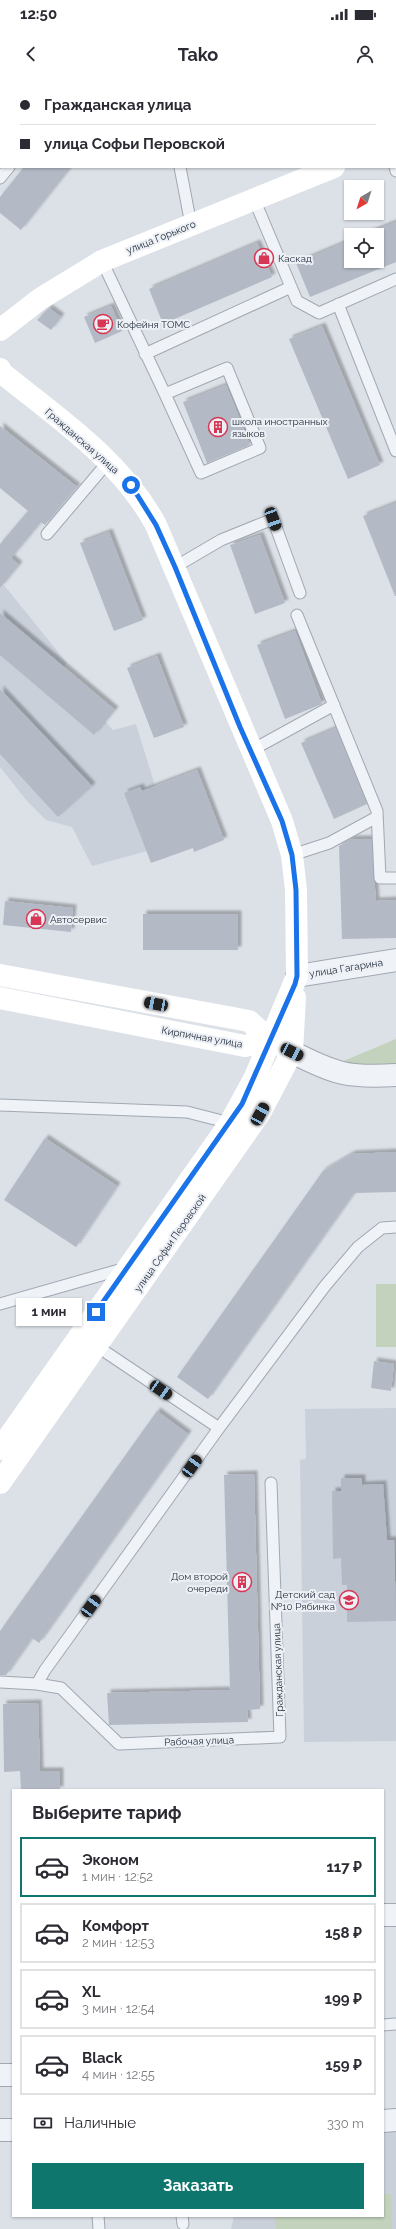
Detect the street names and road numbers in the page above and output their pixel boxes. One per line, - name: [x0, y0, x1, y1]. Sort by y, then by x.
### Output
- street label: улица Горького: [125, 218, 197, 256]
- street label: Гражданская улица: [43, 406, 121, 476]
- street label: улица Гагарина: [308, 957, 384, 979]
- street label: Кирпичная улица: [161, 1024, 243, 1050]
- street label: улица Софьи Перовской: [132, 1192, 208, 1294]
- street label: Гражданская улица: [271, 1623, 285, 1717]
- street label: Рабочая улица: [164, 1734, 234, 1748]

